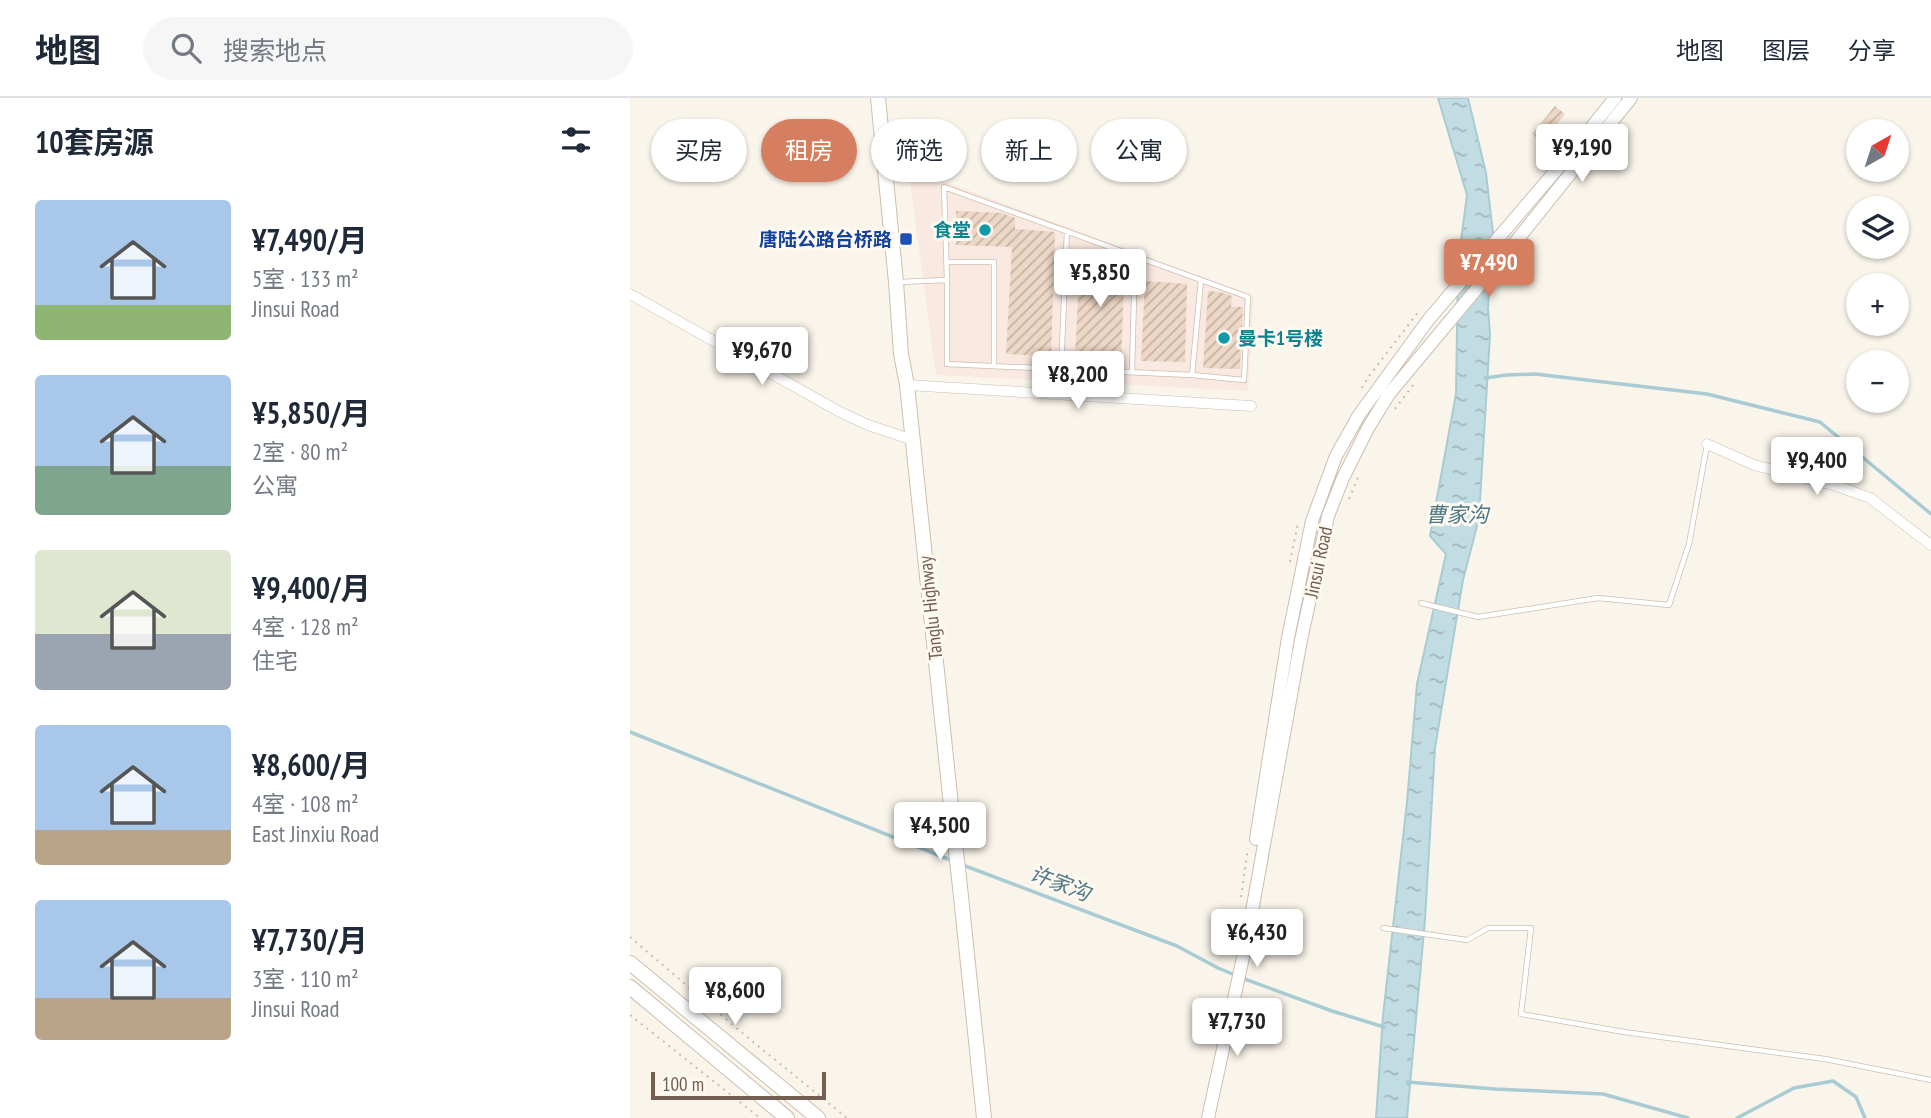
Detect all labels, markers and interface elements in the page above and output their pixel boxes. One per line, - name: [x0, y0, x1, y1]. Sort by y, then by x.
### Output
- search box: [143, 17, 633, 80]
- text: 地图: [35, 28, 101, 71]
- icon: search: [167, 29, 205, 67]
- text: 搜索地点: [223, 34, 327, 67]
- text: 地图: [1676, 35, 1724, 66]
- text: 图层: [1762, 35, 1810, 66]
- text: 分享: [1848, 35, 1896, 66]
- chip: 买房: [651, 119, 747, 182]
- chip: 租房: [761, 119, 857, 182]
- chip: 筛选: [871, 119, 967, 182]
- chip: 新上: [981, 119, 1077, 182]
- chip: 公寓: [1091, 119, 1187, 182]
- north arrow: [1846, 119, 1909, 182]
- map controls: [1846, 119, 1909, 413]
- icon: filters: [557, 121, 595, 159]
- text: 10套房源: [35, 122, 154, 161]
- pin: ¥9,190: [1525, 125, 1639, 184]
- text: ¥9,190: [1552, 132, 1612, 161]
- button: layers: [1846, 196, 1909, 259]
- place label: 食堂: [933, 218, 971, 242]
- text: ¥7,490/月: [252, 220, 368, 259]
- marker: 食堂: [977, 222, 993, 238]
- place label: 唐陆公路台桥路: [759, 227, 892, 251]
- icon: home: [91, 228, 175, 312]
- marker: 唐陆公路台桥路: [898, 231, 914, 247]
- pin: ¥7,490: [1432, 240, 1546, 299]
- text: ¥7,490: [1460, 247, 1518, 276]
- pin: ¥5,850: [1043, 250, 1157, 309]
- text: ¥5,850: [1070, 257, 1130, 286]
- text: 5室 · 133 m²: [252, 264, 359, 293]
- button: +: [1846, 273, 1909, 336]
- text: Jinsui Road: [252, 294, 340, 323]
- place label: 曼卡1号楼: [1238, 326, 1323, 350]
- pin: ¥9,670: [705, 328, 819, 387]
- marker: 曼卡1号楼: [1216, 330, 1232, 346]
- text: ¥9,670: [732, 335, 792, 364]
- button: −: [1846, 350, 1909, 413]
- pin: ¥8,200: [1021, 352, 1135, 411]
- text: ¥8,200: [1048, 359, 1108, 388]
- text: ¥5,850/月: [252, 393, 371, 432]
- icon: home: [91, 403, 175, 487]
- text: 2室 · 80 m²: [252, 437, 348, 466]
- pin: ¥9,400: [1760, 438, 1874, 497]
- text: ¥9,400: [1787, 445, 1847, 474]
- text: 公寓: [252, 471, 298, 500]
- water label: 曹家沟: [1426, 501, 1490, 528]
- street label: Jinsui Road: [1299, 524, 1337, 601]
- street label: Tanglu Highway: [913, 554, 947, 661]
- text: ¥9,400/月: [252, 568, 371, 607]
- icon: home: [91, 578, 175, 662]
- text: 4室 · 128 m²: [252, 612, 359, 641]
- text: 住宅: [252, 646, 298, 675]
- text: ¥8,600/月: [252, 745, 371, 784]
- icon: home: [91, 753, 175, 837]
- text: 4室 · 108 m²: [252, 789, 359, 818]
- pin: ¥4,500: [883, 802, 997, 862]
- text: ¥4,500: [910, 810, 970, 839]
- text: East Jinxiu Road: [252, 819, 379, 848]
- water label: 许家沟: [1026, 859, 1096, 908]
- pin: ¥6,430: [1200, 910, 1314, 969]
- text: ¥6,430: [1227, 917, 1287, 946]
- text: ¥7,730/月: [252, 920, 368, 959]
- icon: home: [91, 928, 175, 1012]
- text: 3室 · 110 m²: [252, 964, 359, 993]
- pin: ¥8,600: [678, 968, 792, 1027]
- text: ¥8,600: [705, 975, 765, 1004]
- text: Jinsui Road: [252, 994, 340, 1023]
- pin: ¥7,730: [1180, 998, 1294, 1058]
- text: ¥7,730: [1208, 1006, 1266, 1035]
- scale bar: [651, 1069, 826, 1101]
- text: 100 m: [662, 1072, 704, 1096]

